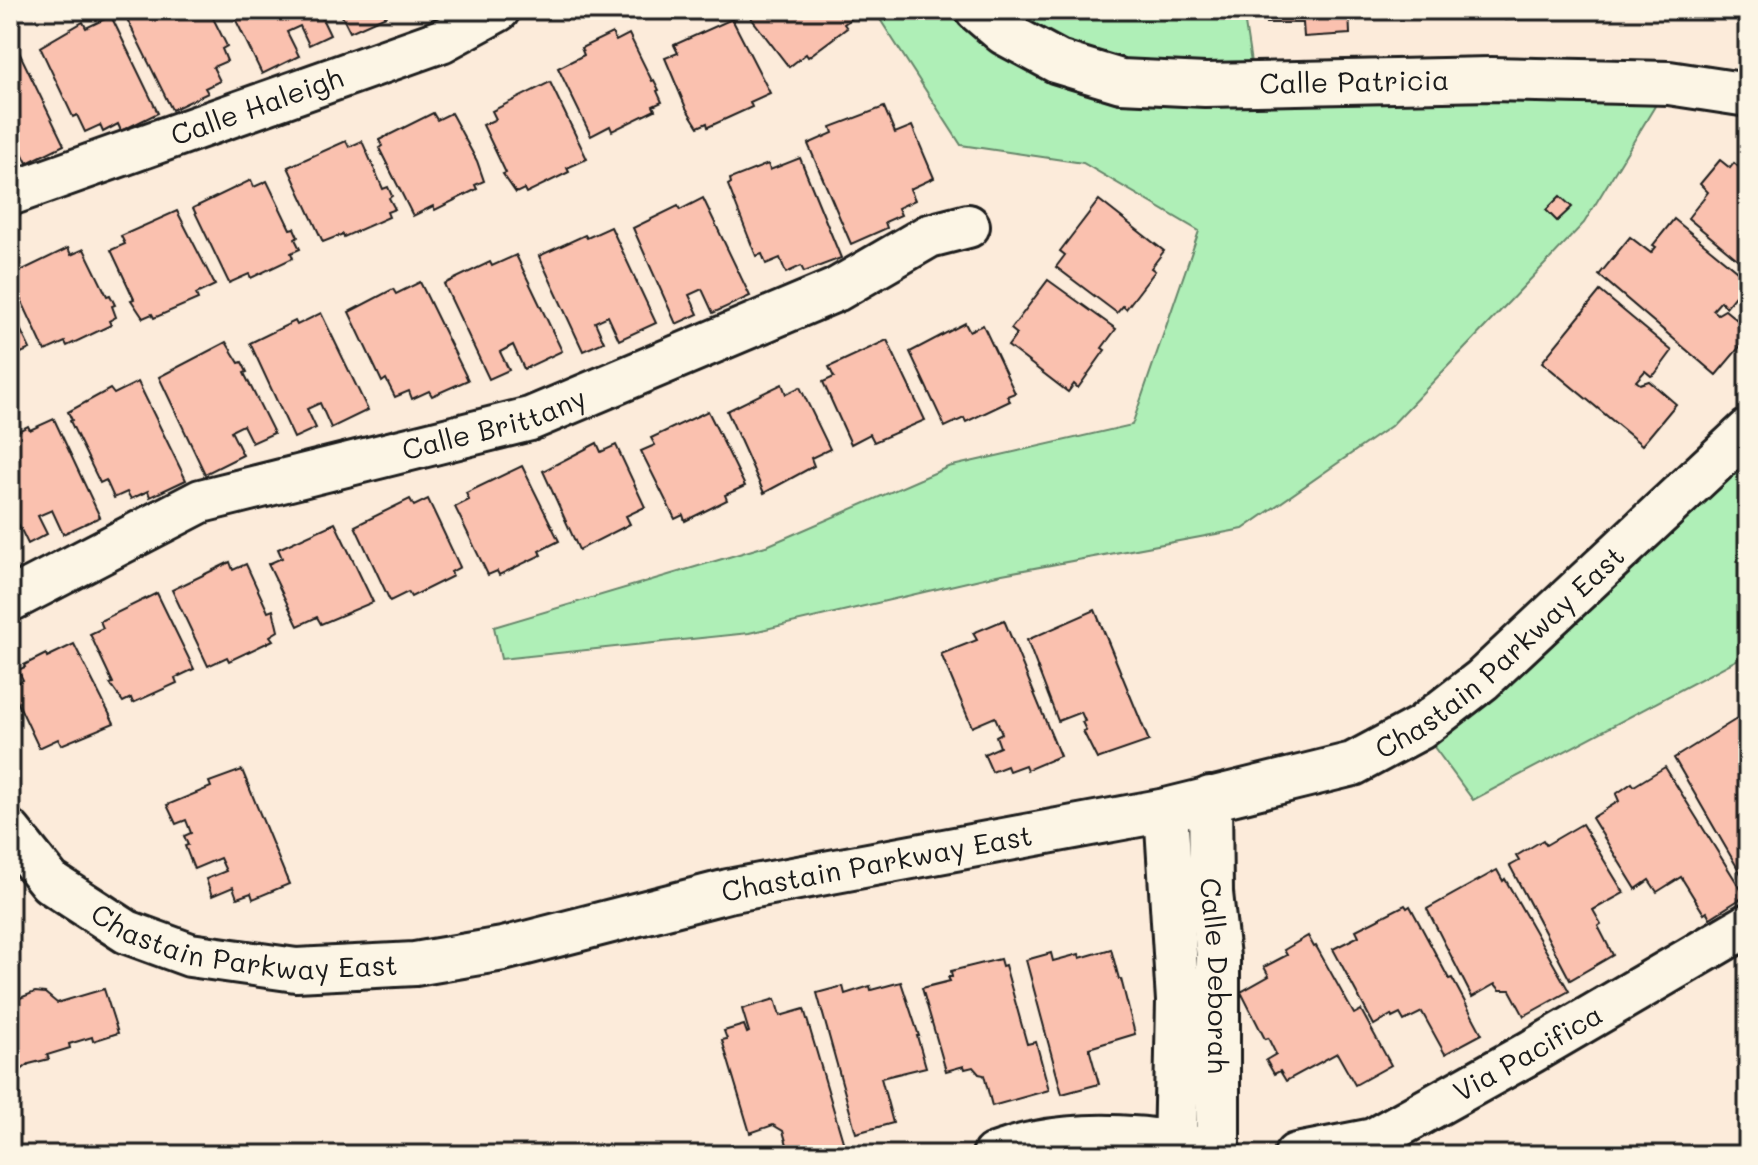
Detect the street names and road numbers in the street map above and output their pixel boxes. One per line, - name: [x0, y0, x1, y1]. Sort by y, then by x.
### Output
- street label: Calle Haleigh: [166, 58, 348, 153]
- street label: Calle Patricia: [1259, 61, 1450, 101]
- street label: Calle Brittany: [398, 379, 591, 467]
- street label: Chastain Parkway East: [1368, 537, 1631, 766]
- street label: Chastain Parkway East: [718, 816, 1035, 909]
- street label: Calle Deborah: [1194, 878, 1237, 1074]
- street label: Chastain Parkway East: [85, 895, 398, 987]
- street label: Via Pacifica: [1446, 995, 1608, 1109]

